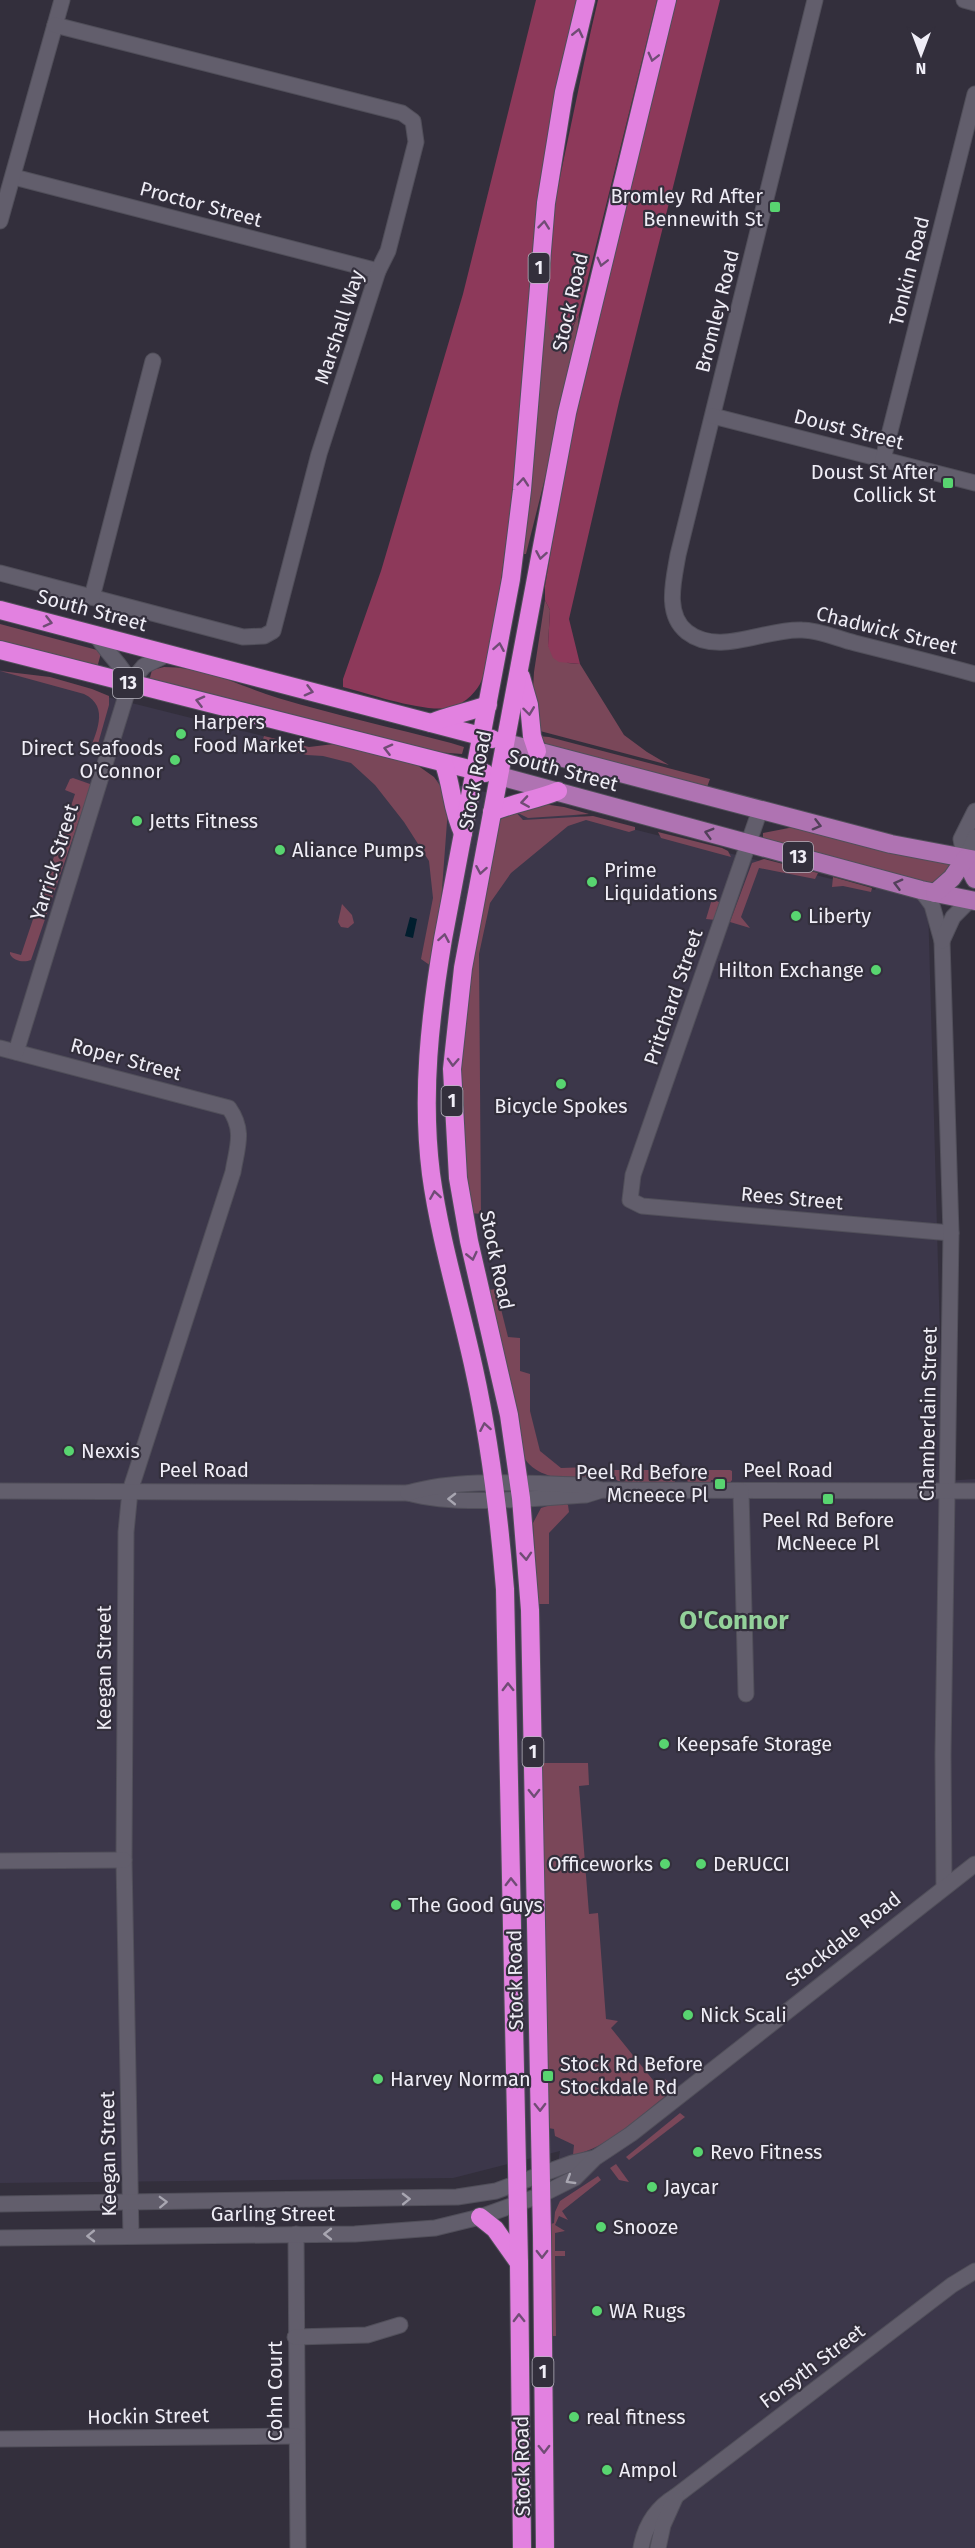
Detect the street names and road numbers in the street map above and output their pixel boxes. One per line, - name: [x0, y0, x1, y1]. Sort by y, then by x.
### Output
- street label: Proctor Street: [137, 176, 265, 232]
- street label: Tonkin Road: [884, 214, 934, 328]
- street label: Bromley Road: [690, 247, 744, 375]
- street label: Stock Road: [547, 250, 593, 354]
- road number: 1: [528, 253, 550, 283]
- street label: Marshall Way: [309, 267, 369, 387]
- street label: Doust Street: [792, 404, 907, 454]
- street label: South Street: [34, 584, 150, 636]
- street label: Chadwick Street: [814, 601, 961, 659]
- road number: 13: [113, 668, 143, 698]
- street label: Stock Road: [454, 728, 496, 832]
- street label: South Street: [505, 744, 621, 796]
- street label: Yarrick Street: [25, 800, 83, 923]
- road number: 13: [783, 842, 813, 872]
- street label: Pritchard Street: [638, 925, 708, 1068]
- street label: Roper Street: [68, 1033, 185, 1085]
- road number: 1: [442, 1086, 462, 1116]
- street label: Rees Street: [740, 1182, 845, 1214]
- street label: Stock Road: [475, 1208, 519, 1312]
- street label: Chamberlain Street: [914, 1326, 942, 1502]
- street label: Peel Road: [159, 1458, 249, 1482]
- street label: Peel Road: [743, 1458, 833, 1482]
- street label: Keegan Street: [92, 1604, 116, 1731]
- road number: 1: [522, 1737, 544, 1767]
- street label: Stockdale Road: [781, 1886, 905, 1992]
- street label: Stock Road: [502, 1929, 528, 2031]
- street label: Keegan Street: [95, 2090, 121, 2217]
- street label: Garling Street: [211, 2202, 336, 2226]
- street label: Forsyth Street: [755, 2318, 870, 2413]
- street label: Cohn Court: [263, 2340, 287, 2441]
- road number: 1: [532, 2357, 554, 2387]
- street label: Hockin Street: [87, 2403, 210, 2429]
- street label: Stock Road: [509, 2415, 535, 2517]

